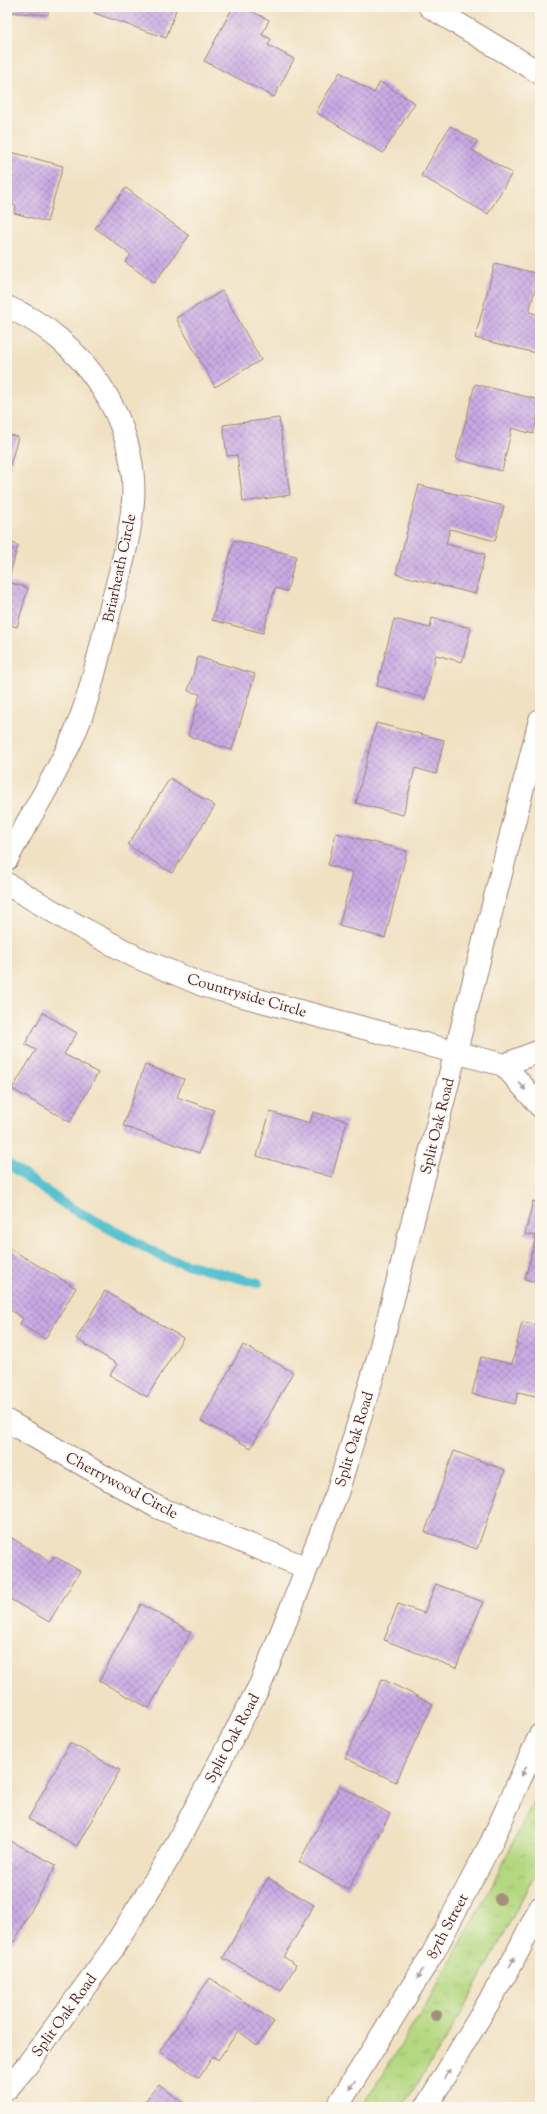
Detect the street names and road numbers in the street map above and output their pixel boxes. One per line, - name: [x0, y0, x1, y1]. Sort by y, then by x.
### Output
- street label: Briarheath Circle: [99, 512, 142, 625]
- street label: Countryside Circle: [184, 969, 309, 1024]
- street label: Split Oak Road: [416, 1075, 461, 1177]
- street label: Split Oak Road: [331, 1389, 380, 1490]
- street label: Cherrywood Circle: [61, 1448, 181, 1525]
- street label: Split Oak Road: [201, 1690, 266, 1787]
- street label: 87th Street: [422, 1890, 474, 1963]
- street label: Split Oak Road: [28, 1969, 103, 2062]

